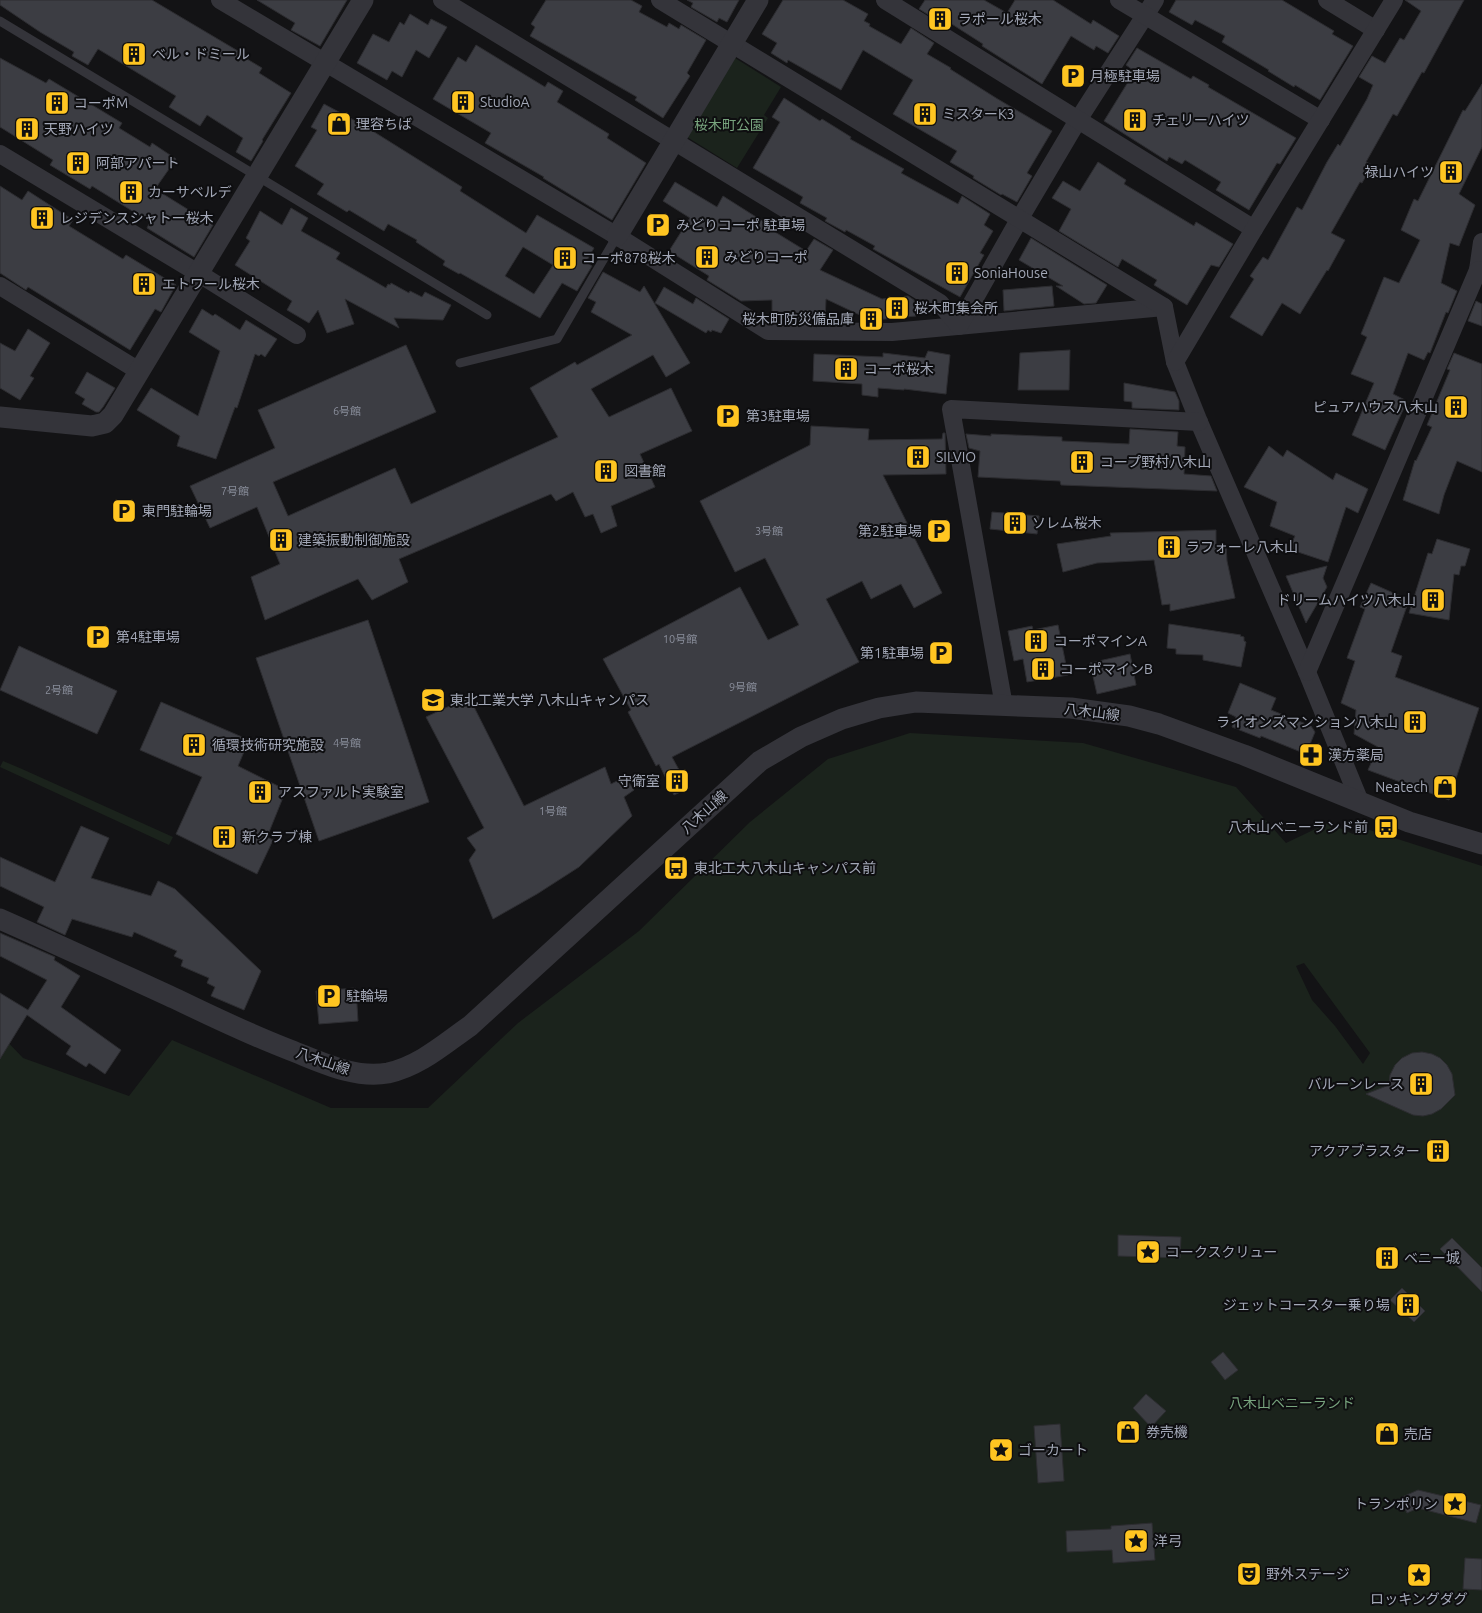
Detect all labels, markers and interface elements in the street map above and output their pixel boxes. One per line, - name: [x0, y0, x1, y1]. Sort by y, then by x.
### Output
- building icon: ラポール桜木: [927, 6, 953, 32]
- place label: ラポール桜木: [958, 11, 1042, 27]
- building icon: ベル・ドミール: [121, 41, 147, 67]
- place label: ベル・ドミール: [152, 46, 250, 62]
- parking icon: 月極駐車場: [1060, 63, 1086, 89]
- place label: 月極駐車場: [1090, 68, 1160, 84]
- building icon: StudioA: [450, 89, 476, 115]
- building icon: コーポM: [44, 90, 70, 116]
- place label: StudioA: [480, 94, 530, 110]
- place label: コーポM: [74, 95, 128, 111]
- building icon: ミスターK3: [912, 101, 938, 127]
- place label: ミスターK3: [942, 106, 1014, 122]
- building icon: チェリーハイツ: [1122, 107, 1148, 133]
- shop icon: 理容ちば: [326, 111, 352, 137]
- place label: チェリーハイツ: [1152, 112, 1249, 128]
- building icon: 天野ハイツ: [14, 116, 40, 142]
- place label: 理容ちば: [356, 116, 412, 132]
- park label: 桜木町公園: [694, 117, 764, 133]
- place label: 天野ハイツ: [44, 121, 114, 137]
- building icon: 阿部アパート: [65, 150, 91, 176]
- place label: 阿部アパート: [96, 155, 180, 171]
- building icon: 禄山ハイツ: [1438, 159, 1464, 185]
- place label: 禄山ハイツ: [1364, 164, 1434, 180]
- building icon: カーサベルデ: [118, 179, 144, 205]
- place label: カーサベルデ: [148, 184, 232, 200]
- building icon: レジデンスシャトー桜木: [29, 205, 55, 231]
- place label: レジデンスシャトー桜木: [60, 210, 214, 226]
- parking icon: みどりコーポ 駐車場: [645, 212, 671, 238]
- place label: みどりコーポ 駐車場: [676, 217, 805, 233]
- building icon: みどりコーポ: [694, 244, 720, 270]
- building icon: コーポ878桜木: [552, 245, 578, 271]
- place label: みどりコーポ: [724, 249, 808, 265]
- place label: コーポ878桜木: [582, 250, 676, 266]
- building icon: SoniaHouse: [944, 260, 970, 286]
- place label: SoniaHouse: [974, 265, 1048, 281]
- building icon: エトワール桜木: [131, 271, 157, 297]
- place label: エトワール桜木: [162, 276, 260, 292]
- building icon: 桜木町集会所: [884, 295, 910, 321]
- place label: 桜木町集会所: [914, 300, 998, 316]
- building icon: 桜木町防災備品庫: [858, 306, 884, 332]
- place label: 桜木町防災備品庫: [742, 311, 854, 327]
- building icon: コーポ桜木: [833, 356, 859, 382]
- place label: コーポ桜木: [864, 361, 934, 377]
- building icon: ピュアハウス八木山: [1443, 394, 1469, 420]
- place label: ピュアハウス八木山: [1313, 399, 1438, 415]
- parking icon: 第3駐車場: [715, 403, 741, 429]
- house number: 6号館: [333, 405, 361, 417]
- place label: 第3駐車場: [746, 408, 810, 424]
- building icon: SILVIO: [905, 444, 931, 470]
- place label: SILVIO: [936, 449, 976, 465]
- building icon: コープ野村八木山: [1069, 449, 1095, 475]
- place label: コープ野村八木山: [1100, 454, 1211, 470]
- building icon: 図書館: [593, 458, 619, 484]
- place label: 図書館: [624, 463, 666, 479]
- house number: 7号館: [221, 485, 249, 497]
- parking icon: 東門駐輪場: [111, 498, 137, 524]
- place label: 東門駐輪場: [142, 503, 212, 519]
- building icon: ソレム桜木: [1002, 510, 1028, 536]
- place label: ソレム桜木: [1032, 515, 1102, 531]
- parking icon: 第2駐車場: [926, 518, 952, 544]
- place label: 第2駐車場: [858, 523, 922, 539]
- house number: 3号館: [755, 525, 783, 537]
- building icon: 建築振動制御施設: [268, 527, 294, 553]
- place label: 建築振動制御施設: [298, 532, 410, 548]
- building icon: ラフォーレ八木山: [1156, 534, 1182, 560]
- place label: ラフォーレ八木山: [1186, 539, 1298, 555]
- building icon: ドリームハイツ八木山: [1420, 587, 1446, 613]
- place label: ドリームハイツ八木山: [1277, 592, 1416, 608]
- parking icon: 第4駐車場: [85, 624, 111, 650]
- building icon: コーポマインA: [1023, 628, 1049, 654]
- place label: 第4駐車場: [116, 629, 180, 645]
- house number: 10号館: [663, 633, 697, 645]
- place label: コーポマインA: [1054, 633, 1147, 649]
- parking icon: 第1駐車場: [928, 640, 954, 666]
- place label: 第1駐車場: [860, 645, 924, 661]
- building icon: コーポマインB: [1030, 656, 1056, 682]
- place label: コーポマインB: [1060, 661, 1153, 677]
- house number: 9号館: [729, 681, 757, 693]
- house number: 2号館: [45, 684, 73, 696]
- school or university icon: 東北工業大学 八木山キャンパス: [420, 687, 446, 713]
- place label: 東北工業大学 八木山キャンパス: [450, 692, 649, 708]
- street label: 八木山線: [1063, 701, 1121, 723]
- building icon: ライオンズマンション八木山: [1402, 709, 1428, 735]
- place label: ライオンズマンション八木山: [1216, 714, 1398, 730]
- building icon: 循環技術研究施設: [181, 732, 207, 758]
- place label: 循環技術研究施設: [212, 737, 324, 753]
- house number: 4号館: [333, 737, 361, 749]
- pharmacy icon: 漢方薬局: [1298, 742, 1324, 768]
- place label: 漢方薬局: [1328, 747, 1384, 763]
- building icon: 守衛室: [664, 768, 690, 794]
- place label: 守衛室: [618, 773, 660, 789]
- shop icon: Neatech: [1432, 774, 1458, 800]
- building icon: アスファルト実験室: [247, 779, 273, 805]
- place label: Neatech: [1375, 779, 1428, 795]
- place label: アスファルト実験室: [278, 784, 404, 800]
- street label: 八木山線: [678, 787, 730, 837]
- house number: 1号館: [539, 805, 567, 817]
- bus stop icon: 八木山ベニーランド前: [1373, 814, 1399, 840]
- place label: 八木山ベニーランド前: [1228, 819, 1368, 835]
- building icon: 新クラブ棟: [211, 824, 237, 850]
- place label: 新クラブ棟: [242, 829, 312, 845]
- bus stop icon: 東北工大八木山キャンパス前: [663, 855, 689, 881]
- place label: 東北工大八木山キャンパス前: [694, 860, 876, 876]
- parking icon: 駐輪場: [316, 983, 342, 1009]
- place label: 駐輪場: [346, 988, 388, 1004]
- street label: 八木山線: [294, 1044, 352, 1078]
- building icon: バルーンレース: [1408, 1071, 1434, 1097]
- place label: バルーンレース: [1307, 1076, 1404, 1092]
- building icon: アクアブラスター: [1425, 1138, 1451, 1164]
- place label: アクアブラスター: [1309, 1143, 1420, 1159]
- place icon: コークスクリュー: [1135, 1239, 1161, 1265]
- place label: コークスクリュー: [1166, 1244, 1278, 1260]
- building icon: ベニー城: [1374, 1245, 1400, 1271]
- place label: ベニー城: [1404, 1250, 1460, 1266]
- building icon: ジェットコースター乗り場: [1395, 1292, 1421, 1318]
- place label: ジェットコースター乗り場: [1223, 1297, 1390, 1313]
- park label: 八木山ベニーランド: [1229, 1395, 1355, 1411]
- shop icon: 券売機: [1115, 1419, 1141, 1445]
- shop icon: 売店: [1374, 1421, 1400, 1447]
- place label: 券売機: [1146, 1424, 1188, 1440]
- place label: 売店: [1404, 1426, 1432, 1442]
- place icon: ゴーカート: [988, 1437, 1014, 1463]
- place label: ゴーカート: [1018, 1442, 1088, 1458]
- place icon: トランポリン: [1442, 1491, 1468, 1517]
- place label: トランポリン: [1354, 1496, 1438, 1512]
- place icon: 洋弓: [1123, 1528, 1149, 1554]
- place label: 洋弓: [1154, 1533, 1182, 1549]
- theatre icon: 野外ステージ: [1236, 1561, 1262, 1587]
- place icon: ロッキングダグ: [1406, 1562, 1432, 1588]
- place label: 野外ステージ: [1266, 1566, 1350, 1582]
- place label: ロッキングダグ: [1370, 1591, 1468, 1607]

